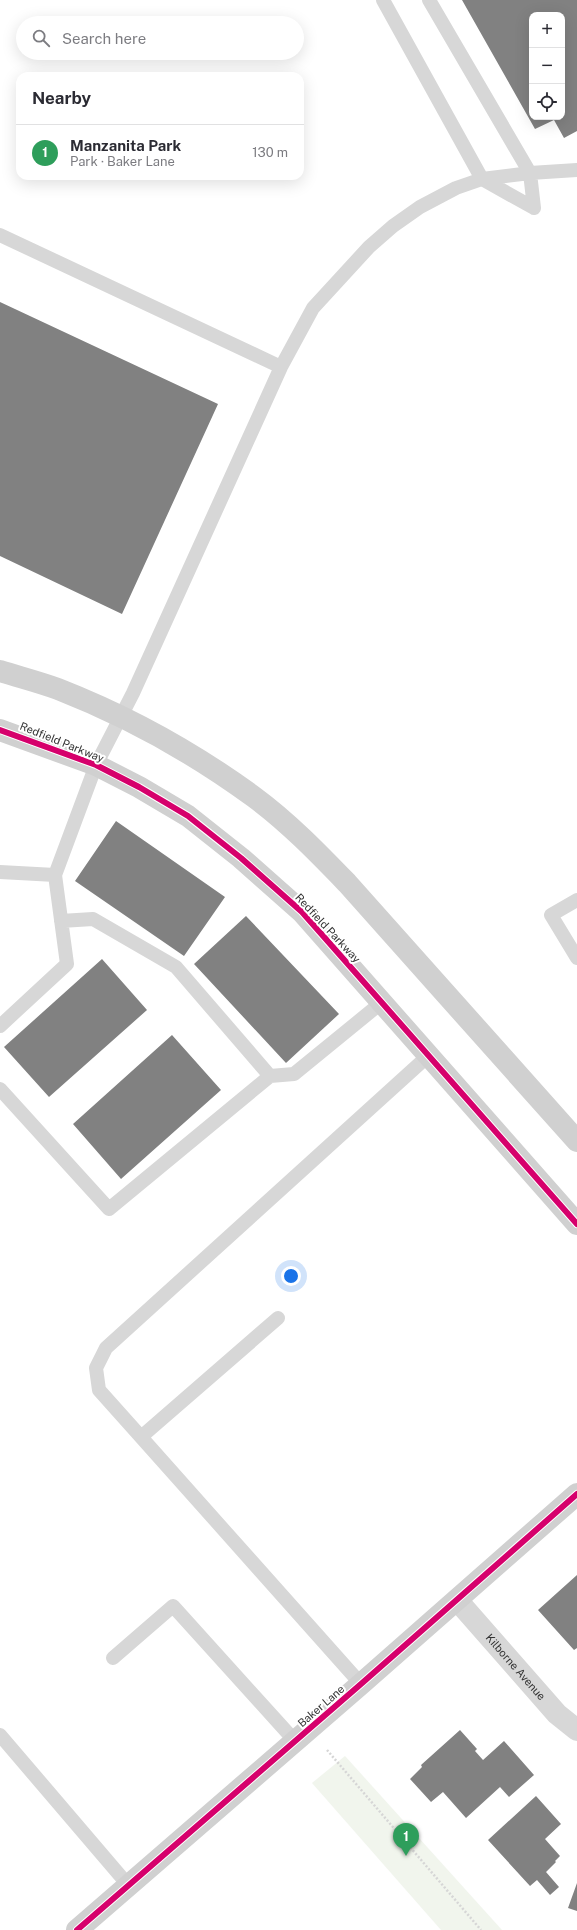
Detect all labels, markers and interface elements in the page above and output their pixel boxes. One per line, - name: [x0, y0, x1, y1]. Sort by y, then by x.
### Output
- map controls: [529, 12, 565, 120]
- button: +: [529, 12, 565, 48]
- search box: [16, 16, 304, 60]
- icon: search: [30, 27, 52, 49]
- text: Search here: [62, 30, 146, 47]
- button: −: [529, 48, 565, 84]
- button: locate: [529, 84, 565, 120]
- text: Nearby: [32, 88, 91, 108]
- text: Manzanita Park: [70, 137, 181, 154]
- text: 1: [42, 145, 48, 160]
- text: 130 m: [252, 145, 288, 160]
- text: Park · Baker Lane: [70, 154, 175, 169]
- street label: Redfield Parkway: [18, 720, 106, 764]
- street label: Redfield Parkway: [293, 891, 363, 965]
- your location: [281, 1266, 301, 1286]
- street label: Kilborne Avenue: [484, 1631, 548, 1702]
- street label: Baker Lane: [295, 1683, 347, 1729]
- pin: 1: [393, 1823, 419, 1856]

